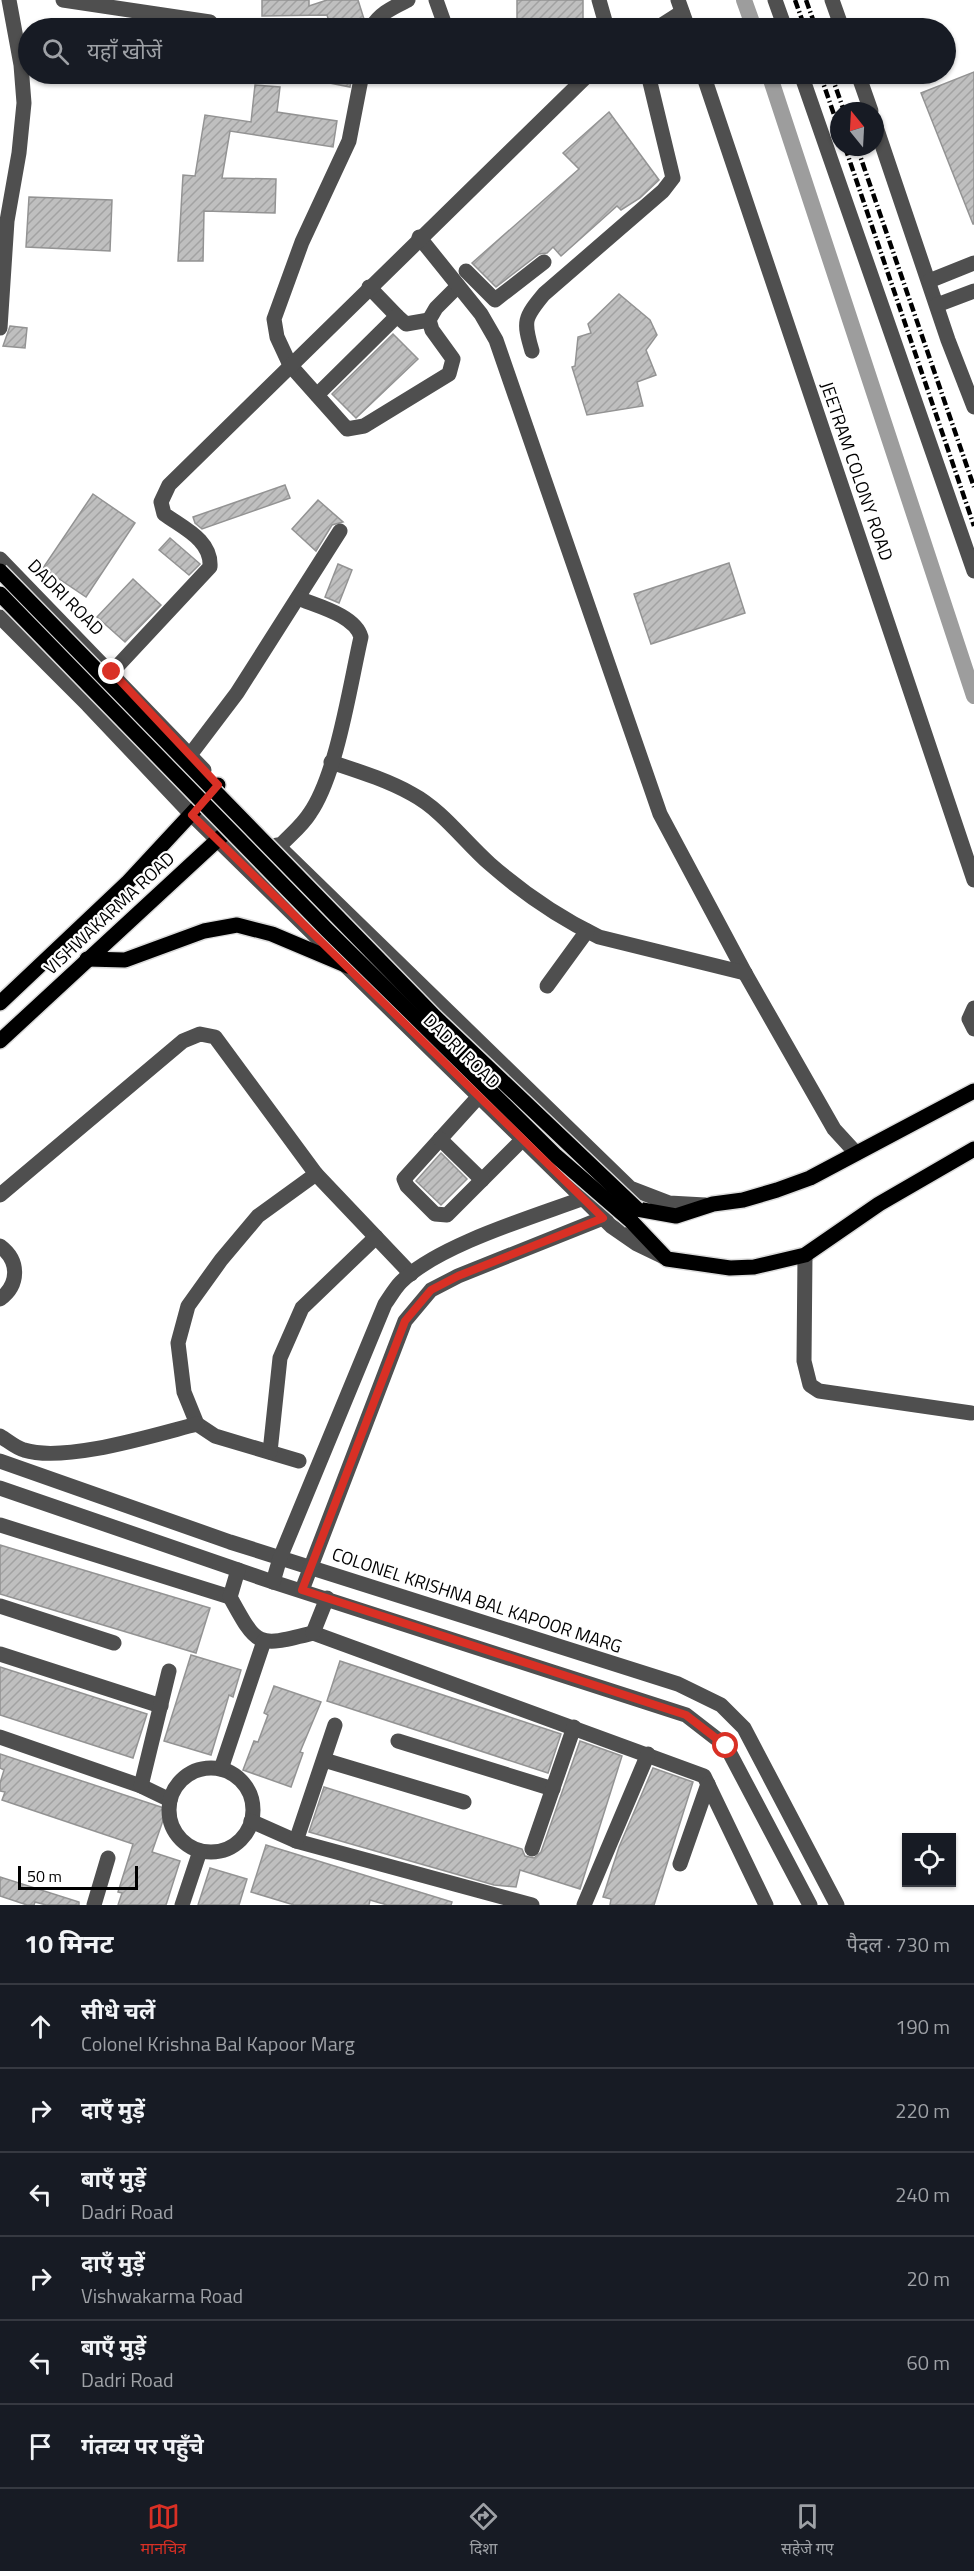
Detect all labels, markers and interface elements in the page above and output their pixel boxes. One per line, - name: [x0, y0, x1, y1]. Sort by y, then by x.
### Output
- search box: [18, 18, 956, 84]
- text: यहाँ खोजें: [87, 34, 162, 68]
- icon: search: [39, 35, 72, 68]
- north arrow: [830, 102, 884, 156]
- street label: JEETRAM COLONY ROAD: [814, 378, 900, 564]
- street label: DADRI ROAD: [22, 553, 110, 641]
- route end: [98, 658, 124, 684]
- street label: VISHWAKARMA ROAD: [38, 845, 180, 981]
- street label: DADRI ROAD: [417, 1007, 507, 1095]
- street label: COLONEL KRISHNA BAL KAPOOR MARG: [328, 1540, 626, 1660]
- route start: [712, 1732, 738, 1758]
- map controls: [902, 1833, 956, 1887]
- button: locate: [902, 1833, 956, 1887]
- scale bar: [18, 1863, 138, 1890]
- text: 50 m: [27, 1864, 62, 1888]
- text: 10 मिनट: [24, 1924, 113, 1963]
- text: पैदल · 730 m: [847, 1929, 950, 1960]
- text: सीधे चलें: [81, 1994, 155, 2028]
- icon: ahead: [24, 2010, 57, 2043]
- text: 190 m: [895, 2011, 950, 2042]
- text: Colonel Krishna Bal Kapoor Marg: [81, 2028, 355, 2059]
- text: दाएँ मुड़ें: [81, 2093, 145, 2127]
- icon: right: [24, 2094, 57, 2127]
- text: 220 m: [895, 2095, 950, 2126]
- text: बाएँ मुड़ें: [81, 2162, 146, 2196]
- icon: left: [24, 2178, 57, 2211]
- text: 240 m: [895, 2179, 950, 2210]
- text: Dadri Road: [81, 2196, 174, 2227]
- text: दाएँ मुड़ें: [81, 2246, 145, 2280]
- icon: right: [24, 2262, 57, 2295]
- text: 20 m: [906, 2263, 950, 2294]
- text: Vishwakarma Road: [81, 2280, 243, 2311]
- text: बाएँ मुड़ें: [81, 2330, 146, 2364]
- icon: left: [24, 2346, 57, 2379]
- text: 60 m: [906, 2347, 950, 2378]
- text: Dadri Road: [81, 2364, 174, 2395]
- text: गंतव्य पर पहुँचे: [81, 2429, 204, 2463]
- icon: arrive: [24, 2430, 57, 2463]
- tab: मानचित्र: [140, 2500, 186, 2561]
- tab: दिशा: [467, 2500, 500, 2561]
- tab: सहेजे गए: [781, 2500, 834, 2561]

